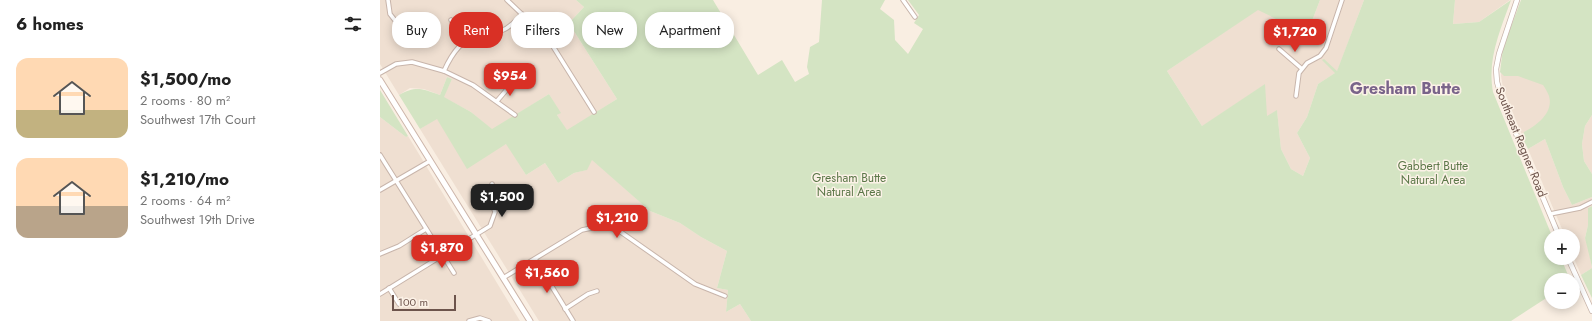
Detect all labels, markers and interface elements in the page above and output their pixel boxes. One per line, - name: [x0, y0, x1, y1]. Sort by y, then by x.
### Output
- text: 6 homes: [16, 12, 84, 36]
- chip: Buy: [392, 12, 441, 48]
- chip: Rent: [449, 12, 503, 48]
- chip: Filters: [511, 12, 574, 48]
- chip: New: [582, 12, 637, 48]
- chip: Apartment: [645, 12, 734, 48]
- icon: filters: [342, 13, 364, 35]
- pin: $1,720: [1262, 19, 1328, 53]
- text: $1,720: [1273, 22, 1317, 41]
- pin: $954: [486, 63, 534, 97]
- text: $954: [493, 66, 527, 85]
- text: $1,500/mo: [140, 67, 231, 91]
- icon: home: [48, 74, 96, 122]
- district label: Gresham Butte: [1350, 77, 1460, 100]
- street label: Southeast Regner Road: [1491, 84, 1551, 200]
- text: 2 rooms · 80 m²: [140, 91, 230, 110]
- text: Southwest 17th Court: [140, 110, 255, 129]
- park label: Gabbert Butte Natural Area: [1398, 157, 1468, 189]
- text: $1,210/mo: [140, 167, 229, 191]
- park label: Gresham Butte Natural Area: [812, 169, 886, 201]
- icon: home: [48, 174, 96, 222]
- pin: $1,500: [469, 184, 535, 218]
- text: $1,500: [480, 187, 524, 206]
- text: 2 rooms · 64 m²: [140, 191, 230, 210]
- pin: $1,210: [584, 205, 650, 239]
- text: $1,210: [596, 208, 638, 227]
- text: Southwest 19th Drive: [140, 210, 255, 229]
- map controls: [1544, 229, 1580, 309]
- button: +: [1544, 229, 1580, 265]
- pin: $1,870: [409, 235, 475, 269]
- text: $1,870: [420, 238, 464, 257]
- pin: $1,560: [514, 260, 580, 294]
- text: $1,560: [525, 263, 569, 282]
- button: −: [1544, 273, 1580, 309]
- scale bar: [392, 293, 456, 312]
- text: 100 m: [398, 294, 428, 310]

